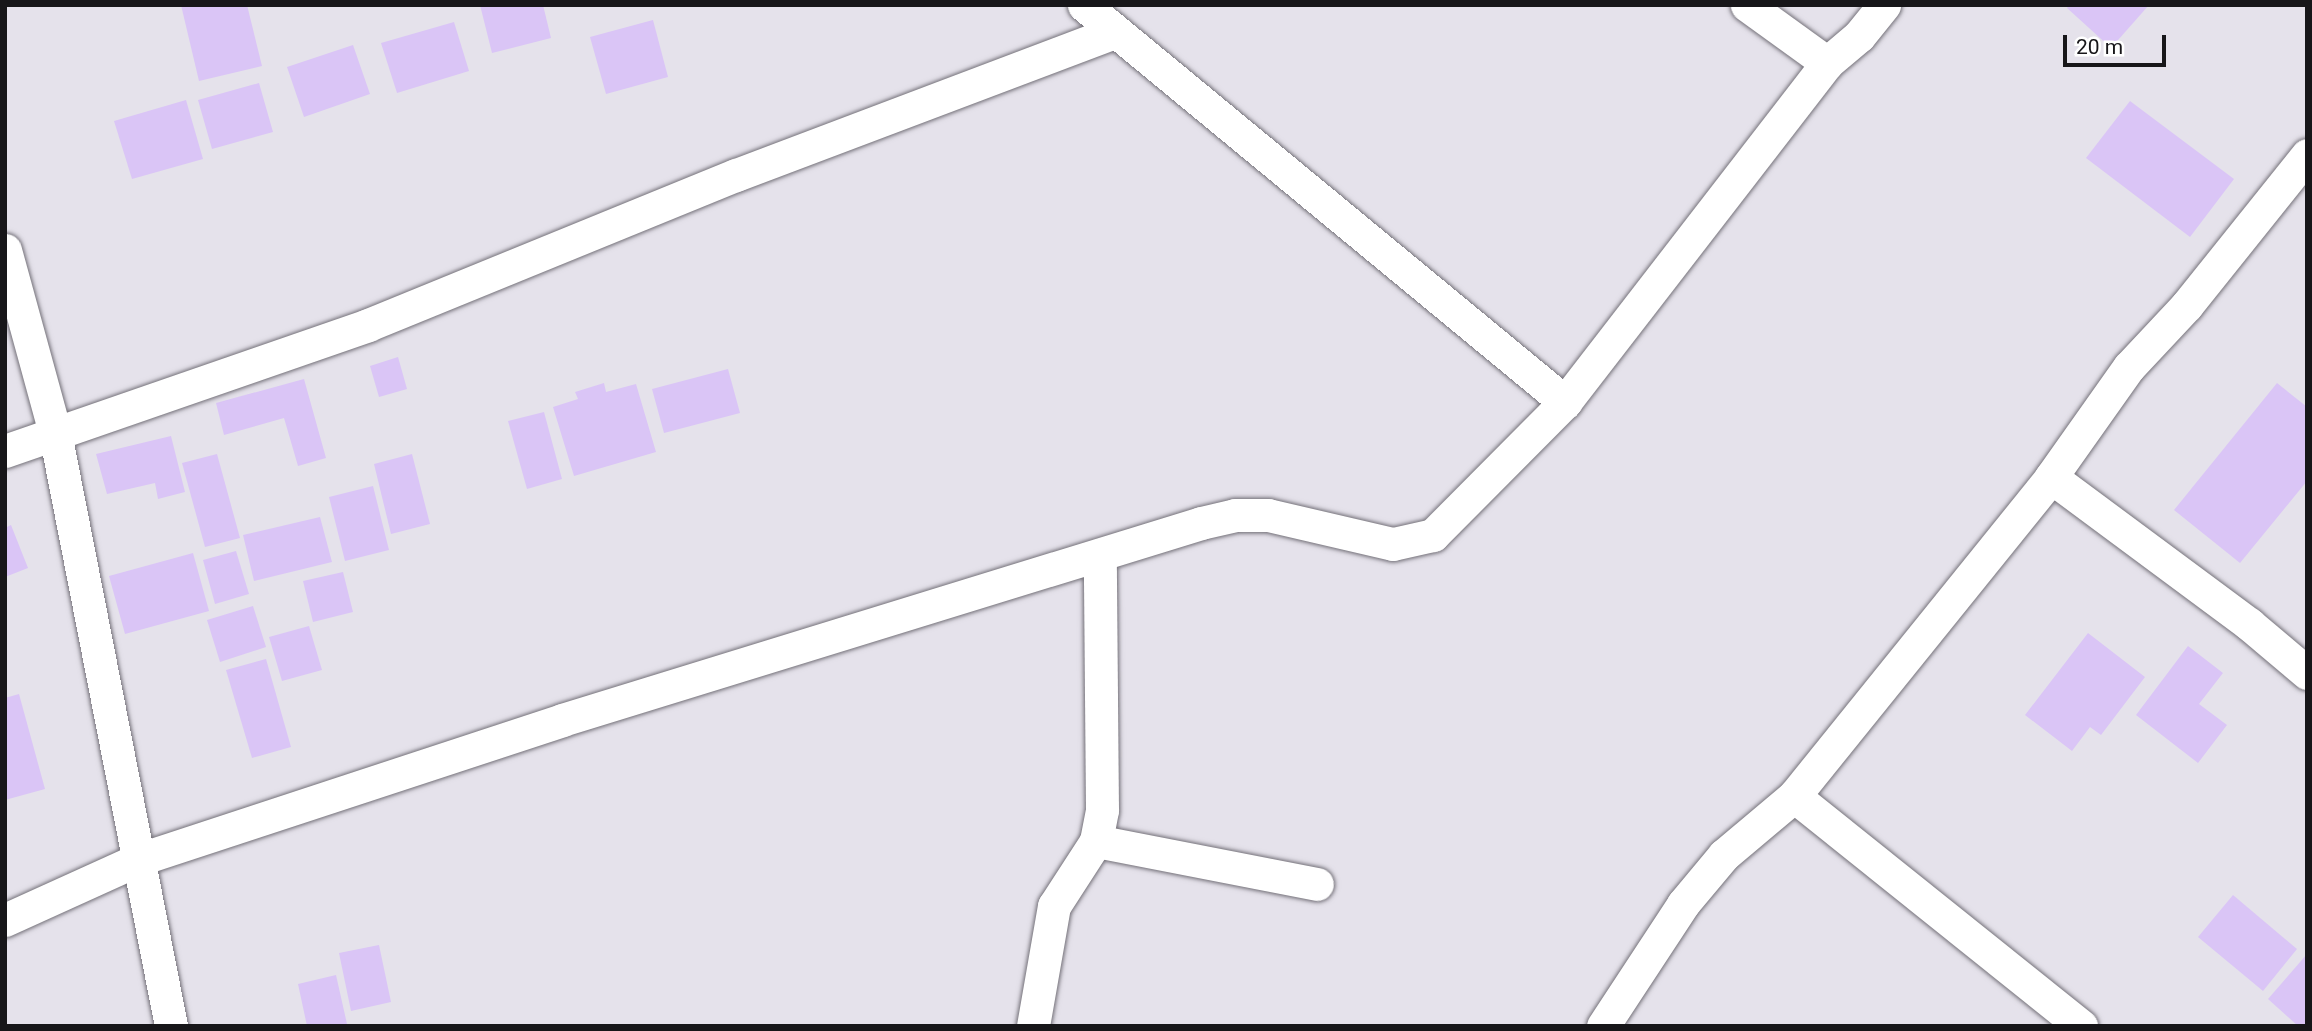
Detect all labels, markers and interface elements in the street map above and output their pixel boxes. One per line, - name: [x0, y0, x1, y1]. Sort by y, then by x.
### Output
- scale bar: [2067, 21, 2170, 65]
- text: 20 m: [2076, 35, 2123, 59]

